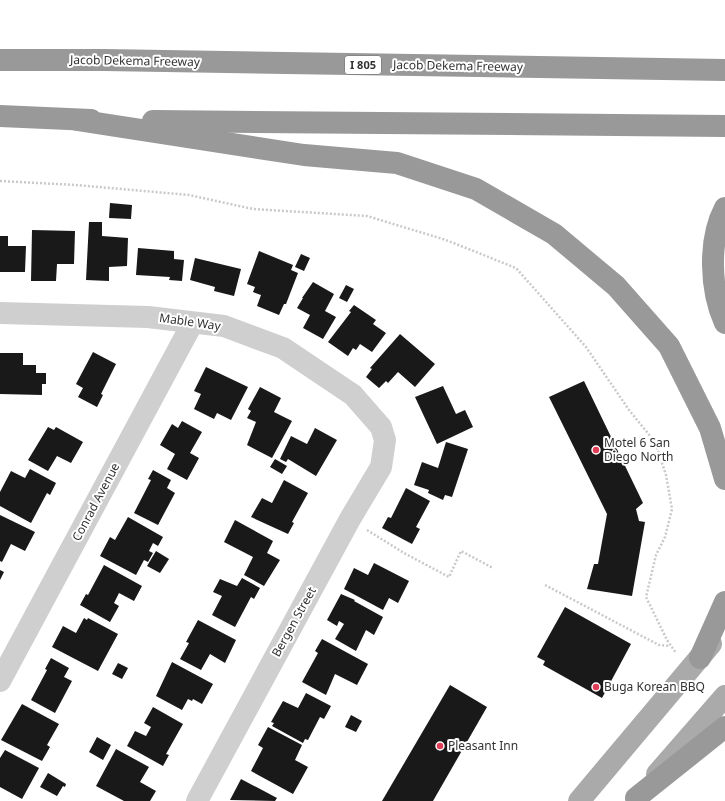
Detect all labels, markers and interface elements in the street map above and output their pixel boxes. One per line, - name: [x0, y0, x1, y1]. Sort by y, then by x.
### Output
- street label: Jacob Dekema Freeway: [69, 51, 201, 70]
- road number: I 805: [345, 56, 381, 74]
- street label: Jacob Dekema Freeway: [392, 56, 524, 75]
- street label: Mable Way: [158, 309, 223, 334]
- place label: Motel 6 San Diego North: [604, 434, 673, 465]
- marker: Motel 6 San Diego North: [591, 445, 601, 455]
- street label: Conrad Avenue: [68, 459, 123, 544]
- street label: Bergen Street: [267, 583, 320, 660]
- place label: Buga Korean BBQ: [604, 678, 705, 695]
- marker: Buga Korean BBQ: [591, 682, 601, 692]
- place label: Pleasant Inn: [448, 737, 518, 754]
- marker: Pleasant Inn: [435, 741, 445, 751]

